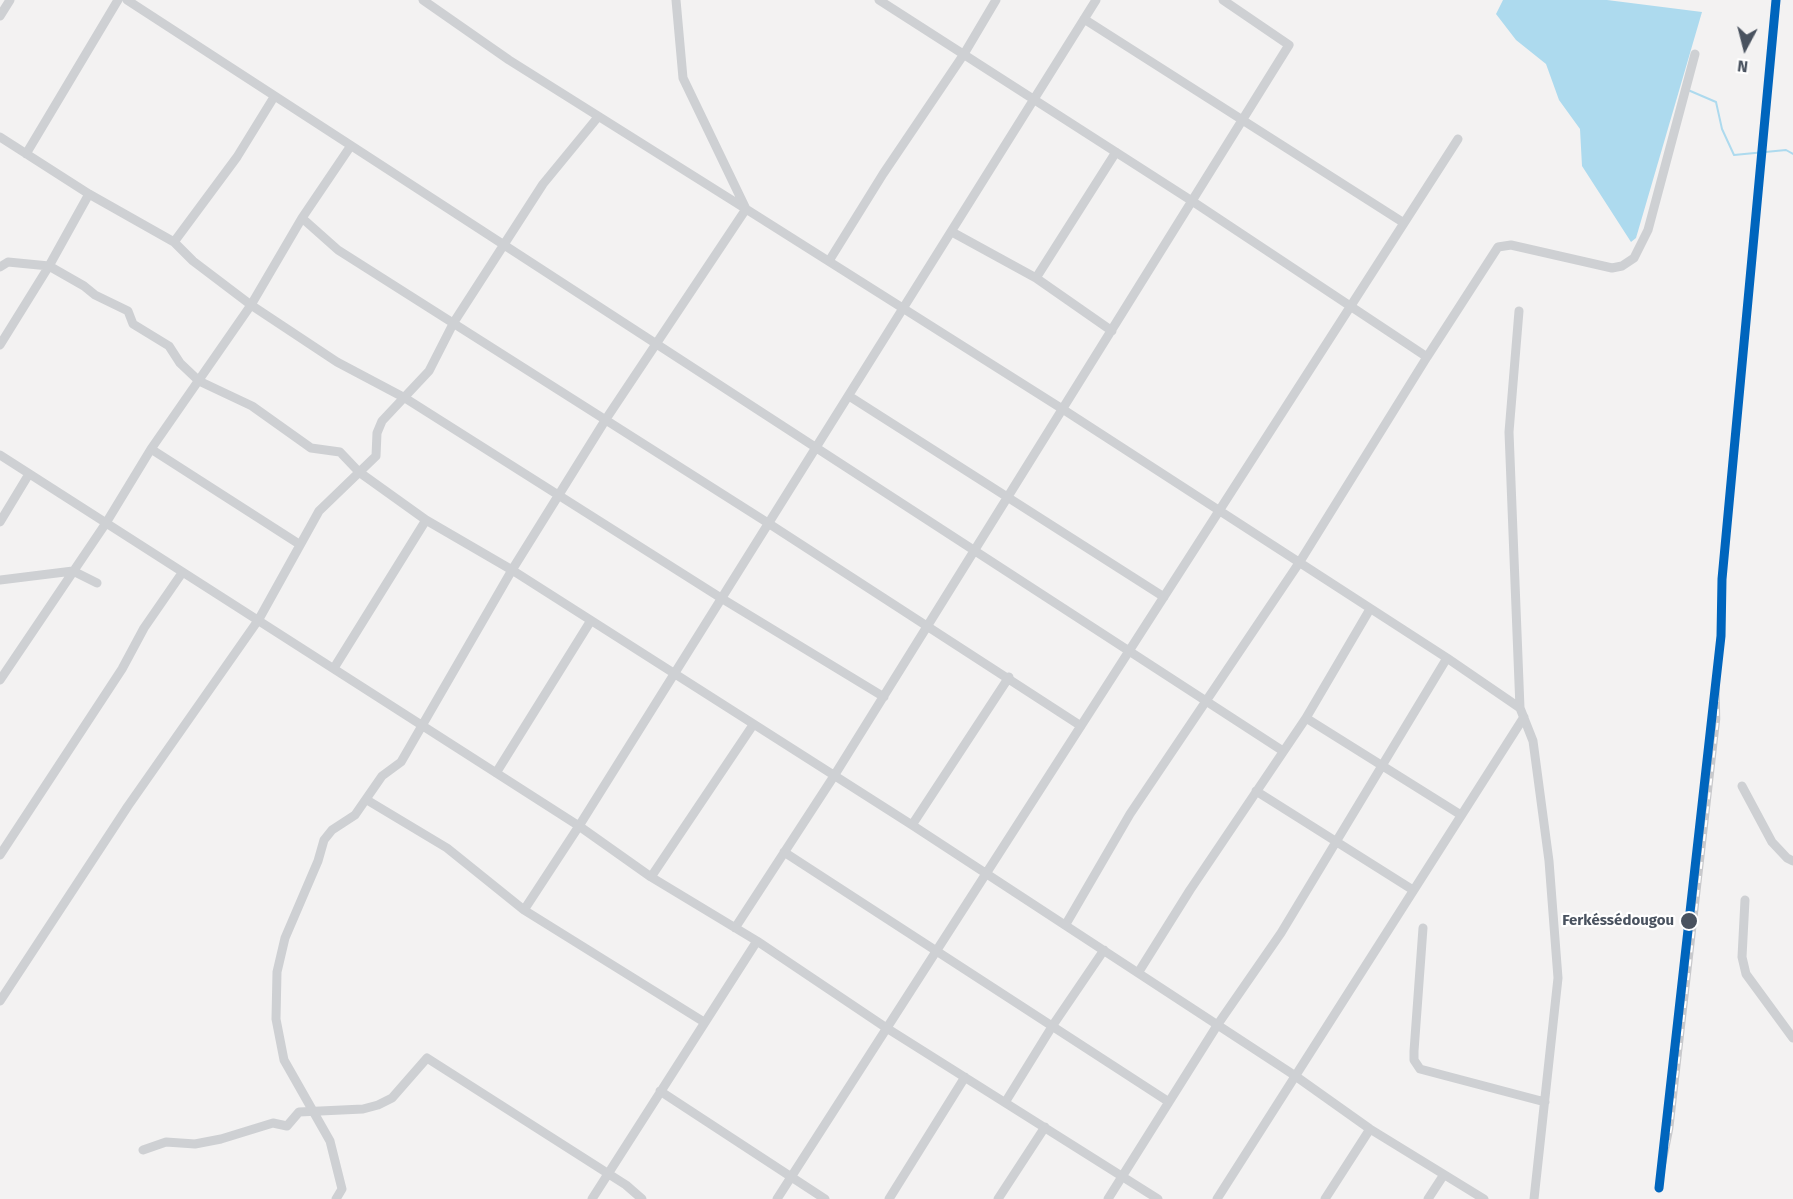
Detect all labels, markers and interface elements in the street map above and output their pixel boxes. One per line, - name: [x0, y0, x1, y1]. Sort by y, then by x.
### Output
- north arrow: [1715, 18, 1775, 78]
- text: N: [1736, 56, 1749, 76]
- marker: Ferkéssédougou: [1679, 911, 1699, 931]
- place label: Ferkéssédougou: [1562, 912, 1674, 930]

